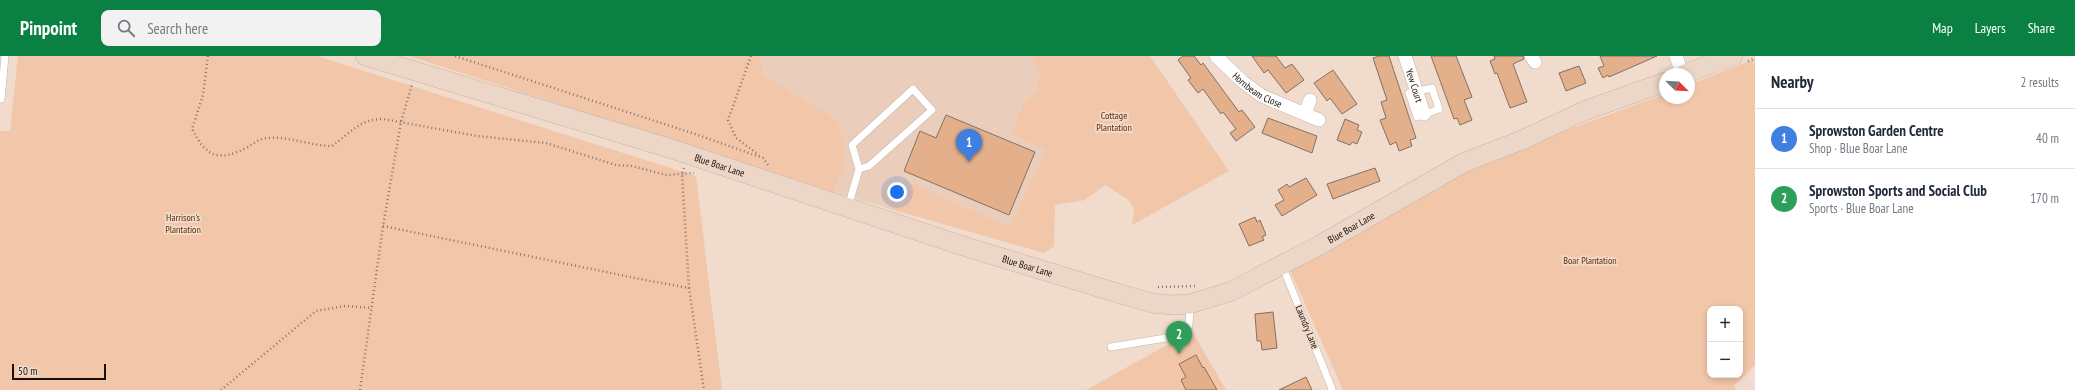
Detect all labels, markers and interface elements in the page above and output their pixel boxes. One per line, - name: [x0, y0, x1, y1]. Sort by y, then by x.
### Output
- search box: [101, 10, 381, 46]
- text: Pinpoint: [20, 16, 77, 40]
- icon: search: [115, 17, 137, 39]
- text: Search here: [147, 19, 208, 38]
- text: Map: [1932, 19, 1953, 37]
- text: Layers: [1975, 19, 2006, 37]
- text: Share: [2028, 19, 2055, 37]
- street label: Yew Court: [1403, 67, 1426, 104]
- north arrow: [1659, 68, 1695, 104]
- street label: Hornbeam Close: [1230, 69, 1284, 110]
- text: Nearby: [1771, 71, 1814, 93]
- text: 2 results: [2020, 74, 2059, 91]
- park label: Cottage Plantation: [1096, 109, 1132, 134]
- text: Sprowston Garden Centre: [1809, 121, 1944, 140]
- pin: 1: [956, 129, 982, 162]
- text: 1: [1781, 130, 1787, 147]
- text: 40 m: [2036, 130, 2059, 147]
- text: Shop · Blue Boar Lane: [1809, 140, 1908, 157]
- street label: Blue Boar Lane: [693, 150, 746, 179]
- text: Sprowston Sports and Social Club: [1809, 181, 1987, 200]
- your location: [887, 182, 907, 202]
- text: 2: [1781, 190, 1787, 207]
- text: 170 m: [2030, 190, 2059, 207]
- text: Sports · Blue Boar Lane: [1809, 200, 1914, 217]
- street label: Blue Boar Lane: [1325, 209, 1377, 246]
- park label: Harrison's Plantation: [165, 211, 201, 236]
- street label: Blue Boar Lane: [1001, 252, 1054, 279]
- park label: Boar Plantation: [1563, 254, 1617, 267]
- street label: Laundry Lane: [1292, 303, 1322, 351]
- map controls: [1707, 306, 1743, 378]
- button: +: [1707, 306, 1743, 342]
- pin: 2: [1166, 321, 1192, 354]
- button: −: [1707, 342, 1743, 378]
- scale bar: [12, 362, 106, 381]
- text: 50 m: [18, 364, 37, 378]

